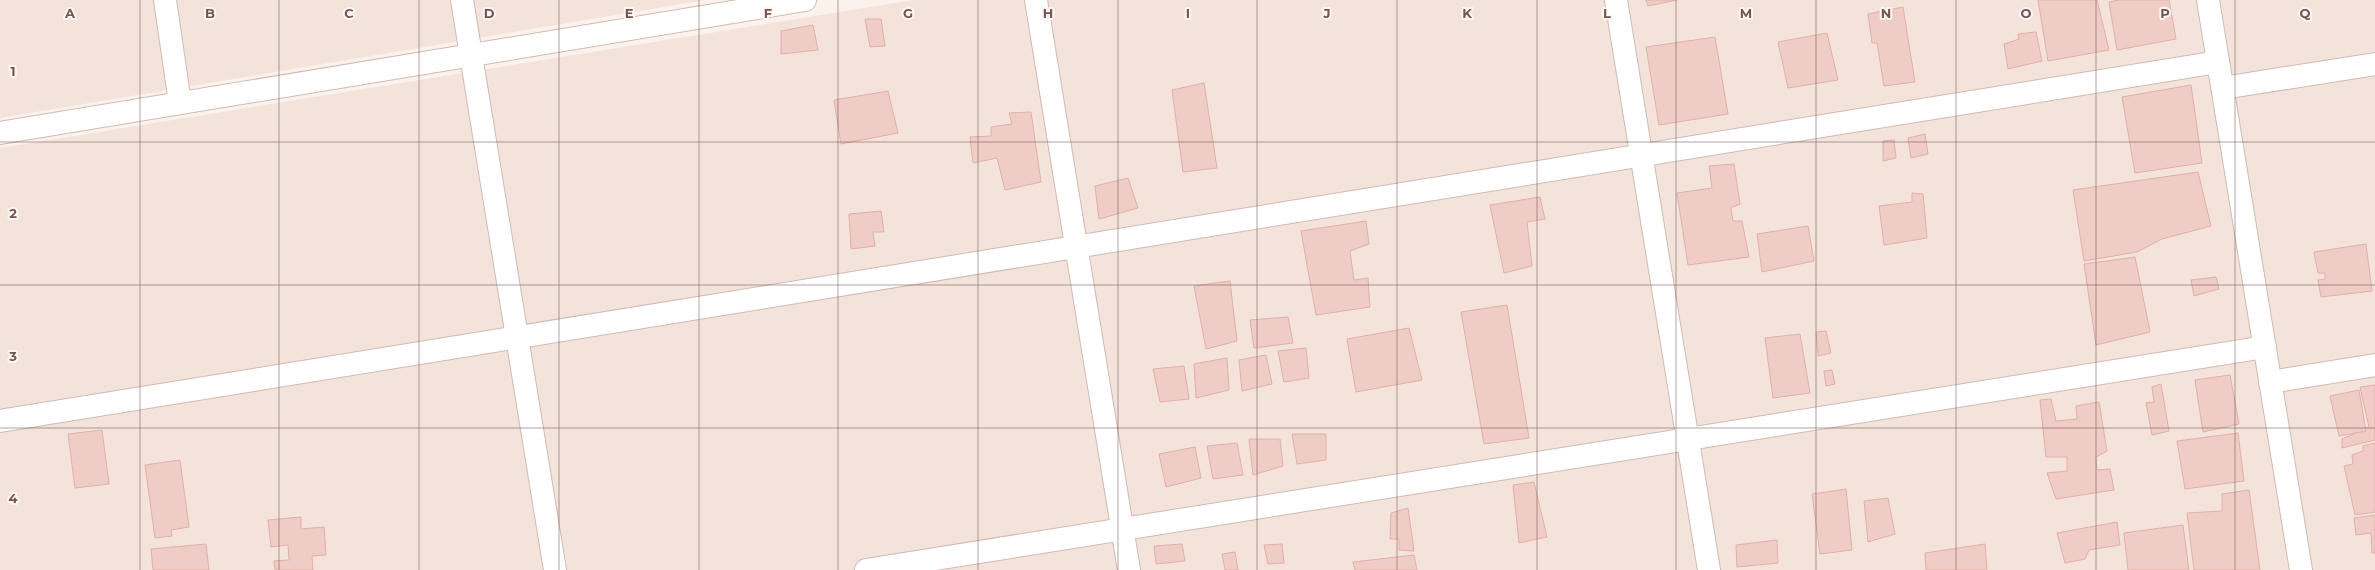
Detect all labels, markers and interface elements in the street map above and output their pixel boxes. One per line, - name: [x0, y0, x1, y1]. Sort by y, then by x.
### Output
- text: A: [64, 5, 76, 21]
- text: B: [205, 5, 215, 21]
- text: C: [344, 5, 354, 21]
- text: D: [484, 5, 495, 21]
- text: E: [625, 5, 634, 21]
- text: F: [764, 5, 772, 21]
- text: G: [903, 5, 913, 21]
- text: H: [1043, 5, 1053, 21]
- text: I: [1186, 5, 1190, 21]
- text: J: [1322, 5, 1331, 21]
- text: K: [1462, 5, 1472, 21]
- text: L: [1603, 5, 1611, 21]
- text: M: [1740, 5, 1752, 21]
- text: N: [1881, 5, 1891, 21]
- text: O: [2021, 5, 2032, 21]
- text: P: [2160, 5, 2170, 21]
- text: Q: [2300, 5, 2311, 21]
- text: 1: [10, 63, 16, 79]
- text: 2: [9, 205, 17, 221]
- text: 3: [8, 348, 17, 364]
- text: 4: [9, 490, 18, 506]

